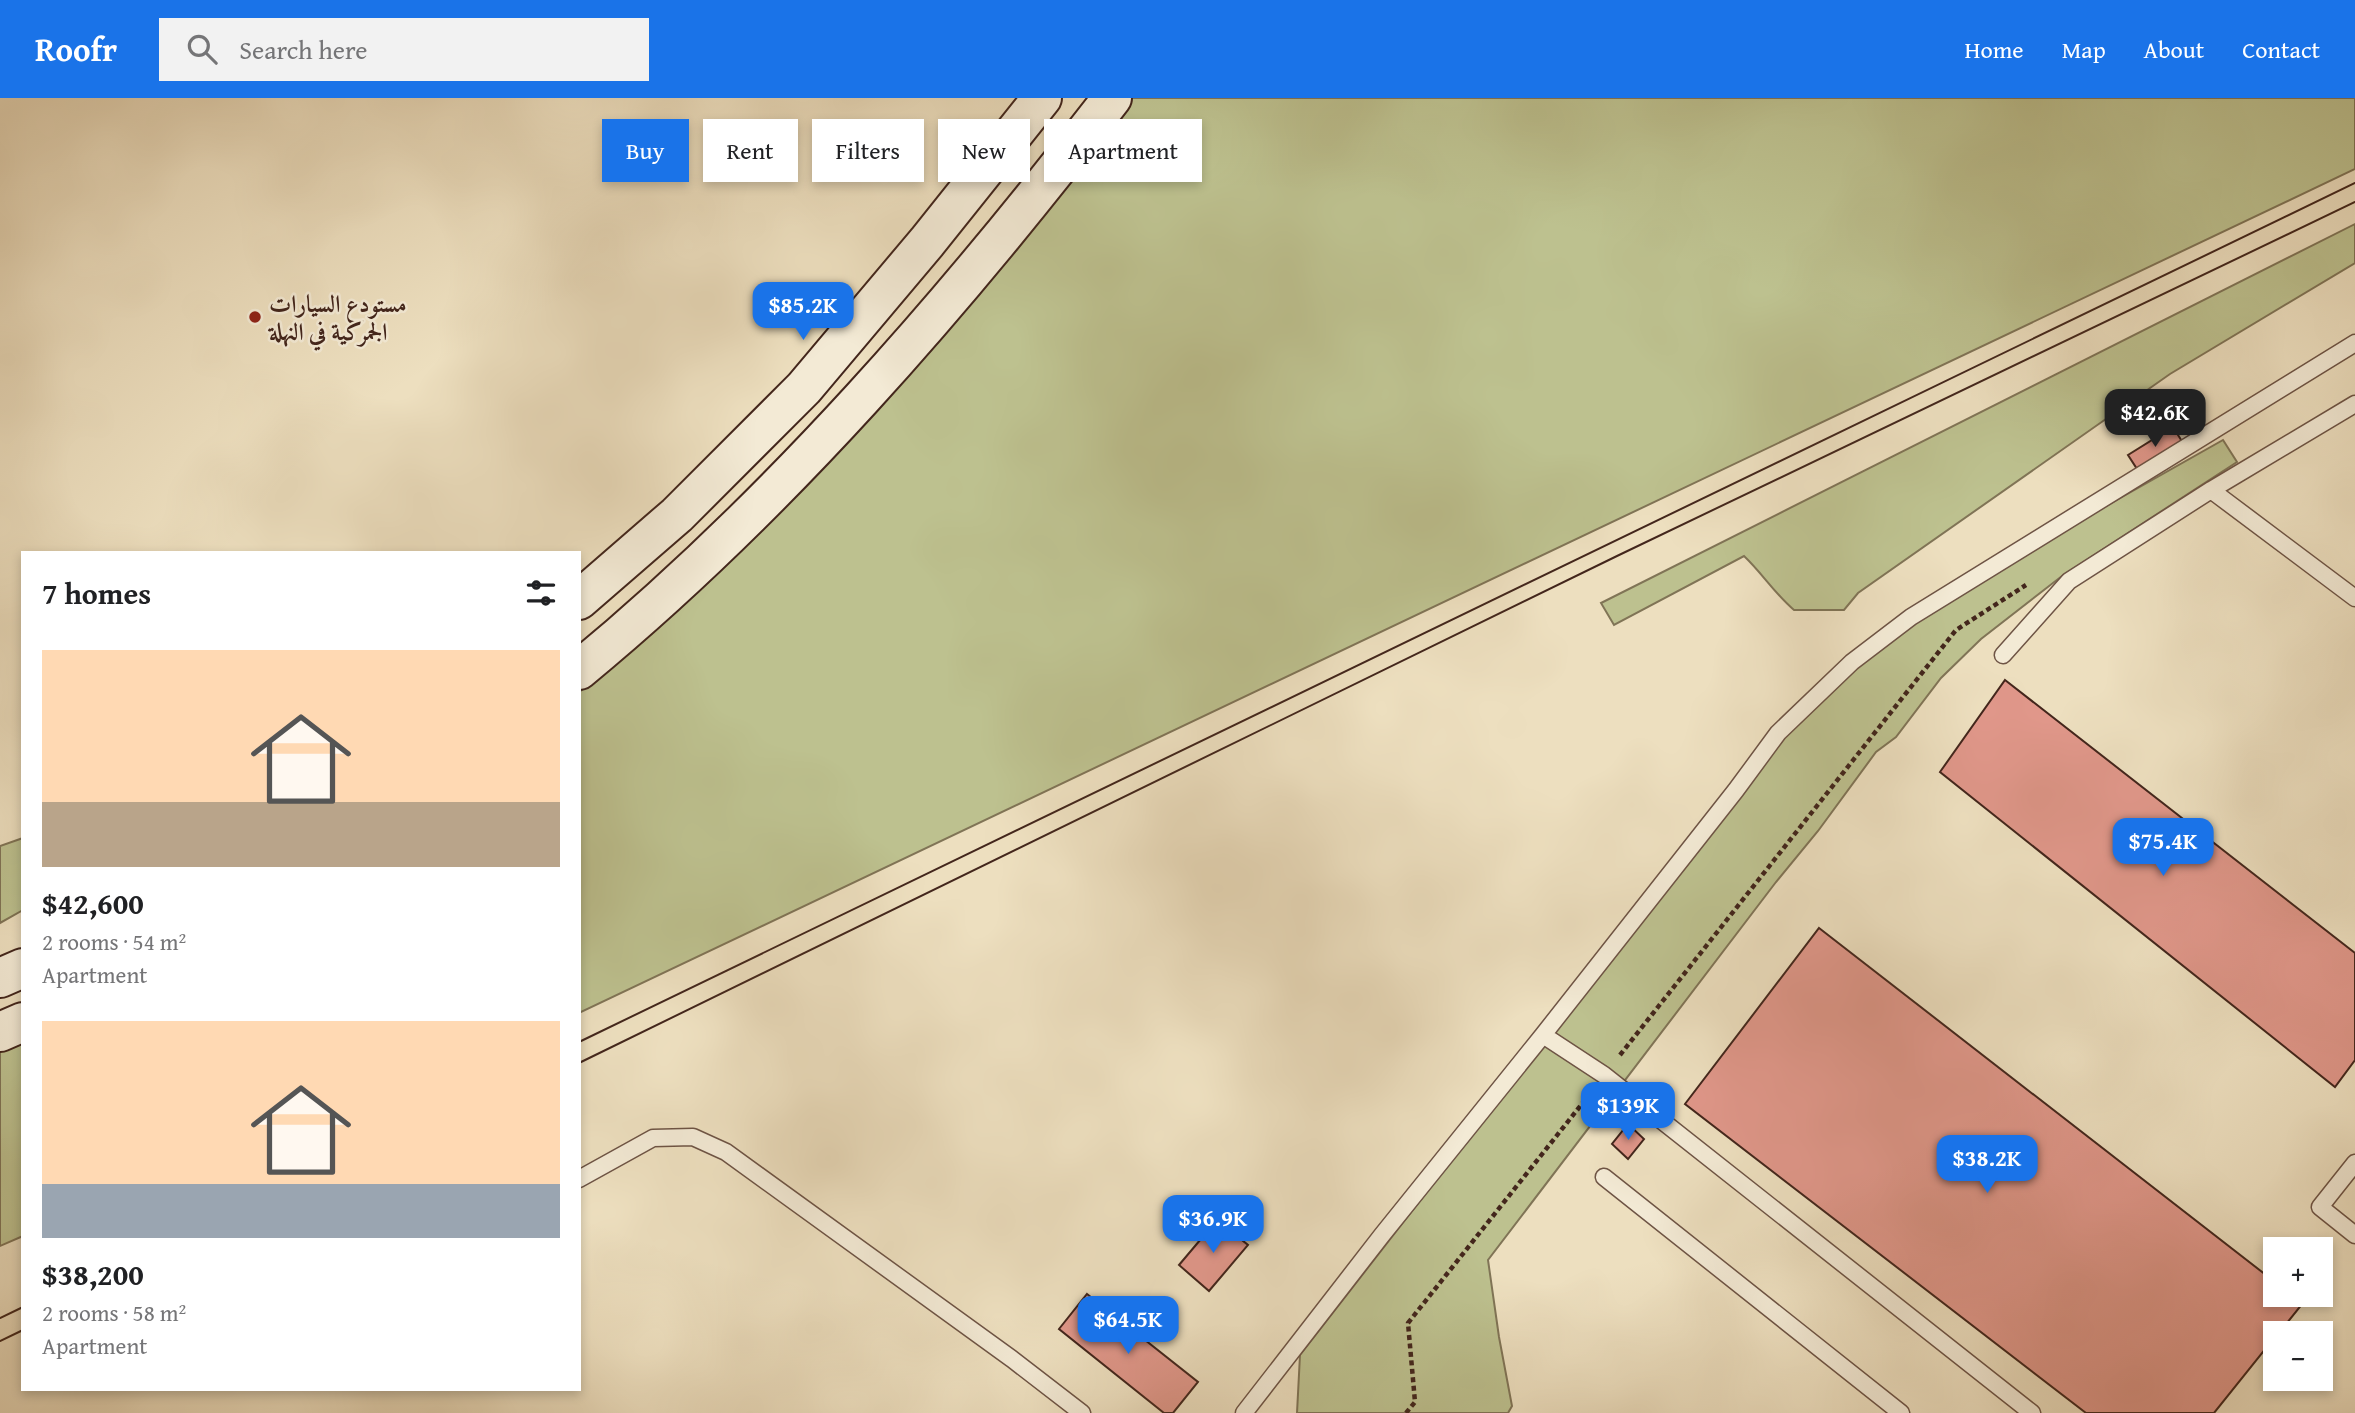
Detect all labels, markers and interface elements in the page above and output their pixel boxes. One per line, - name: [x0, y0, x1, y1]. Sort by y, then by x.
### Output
- search box: [159, 18, 649, 81]
- text: Roofr: [35, 25, 117, 73]
- icon: search: [183, 30, 221, 68]
- text: Search here: [239, 30, 368, 69]
- text: Home: [1965, 32, 2024, 67]
- text: Map: [2062, 32, 2106, 67]
- text: About: [2144, 32, 2204, 67]
- text: Contact: [2242, 32, 2320, 67]
- chip: Buy: [602, 119, 689, 182]
- chip: Rent: [703, 119, 798, 182]
- chip: Filters: [812, 119, 924, 182]
- chip: New: [938, 119, 1030, 182]
- chip: Apartment: [1044, 119, 1202, 182]
- pin: $85.2K: [746, 282, 860, 342]
- place label: مستودع السيارات الجمركية في النهلة: [267, 286, 407, 351]
- text: $85.2K: [769, 288, 837, 321]
- marker: مستودع السيارات الجمركية في النهلة: [247, 309, 263, 325]
- pin: $42.6K: [2098, 390, 2212, 449]
- text: $42.6K: [2121, 395, 2189, 428]
- text: 7 homes: [42, 571, 151, 615]
- icon: filters: [522, 574, 560, 612]
- icon: home: [238, 696, 364, 822]
- pin: $75.4K: [2106, 818, 2220, 878]
- text: $75.4K: [2129, 824, 2197, 857]
- text: $42,600: [42, 881, 144, 925]
- text: 2 rooms · 54 m²: [42, 925, 186, 958]
- text: Apartment: [42, 958, 147, 991]
- icon: home: [238, 1067, 364, 1193]
- pin: $139K: [1579, 1082, 1677, 1142]
- text: $139K: [1597, 1088, 1659, 1121]
- pin: $38.2K: [1930, 1136, 2044, 1195]
- text: $38.2K: [1953, 1141, 2021, 1174]
- pin: $36.9K: [1156, 1196, 1270, 1255]
- text: $36.9K: [1179, 1201, 1247, 1234]
- map controls: [2263, 1237, 2333, 1391]
- button: +: [2263, 1237, 2333, 1307]
- text: $38,200: [42, 1252, 144, 1296]
- text: 2 rooms · 58 m²: [42, 1296, 186, 1329]
- pin: $64.5K: [1071, 1296, 1185, 1356]
- text: $64.5K: [1094, 1302, 1162, 1335]
- button: −: [2263, 1321, 2333, 1391]
- text: Apartment: [42, 1329, 147, 1362]

